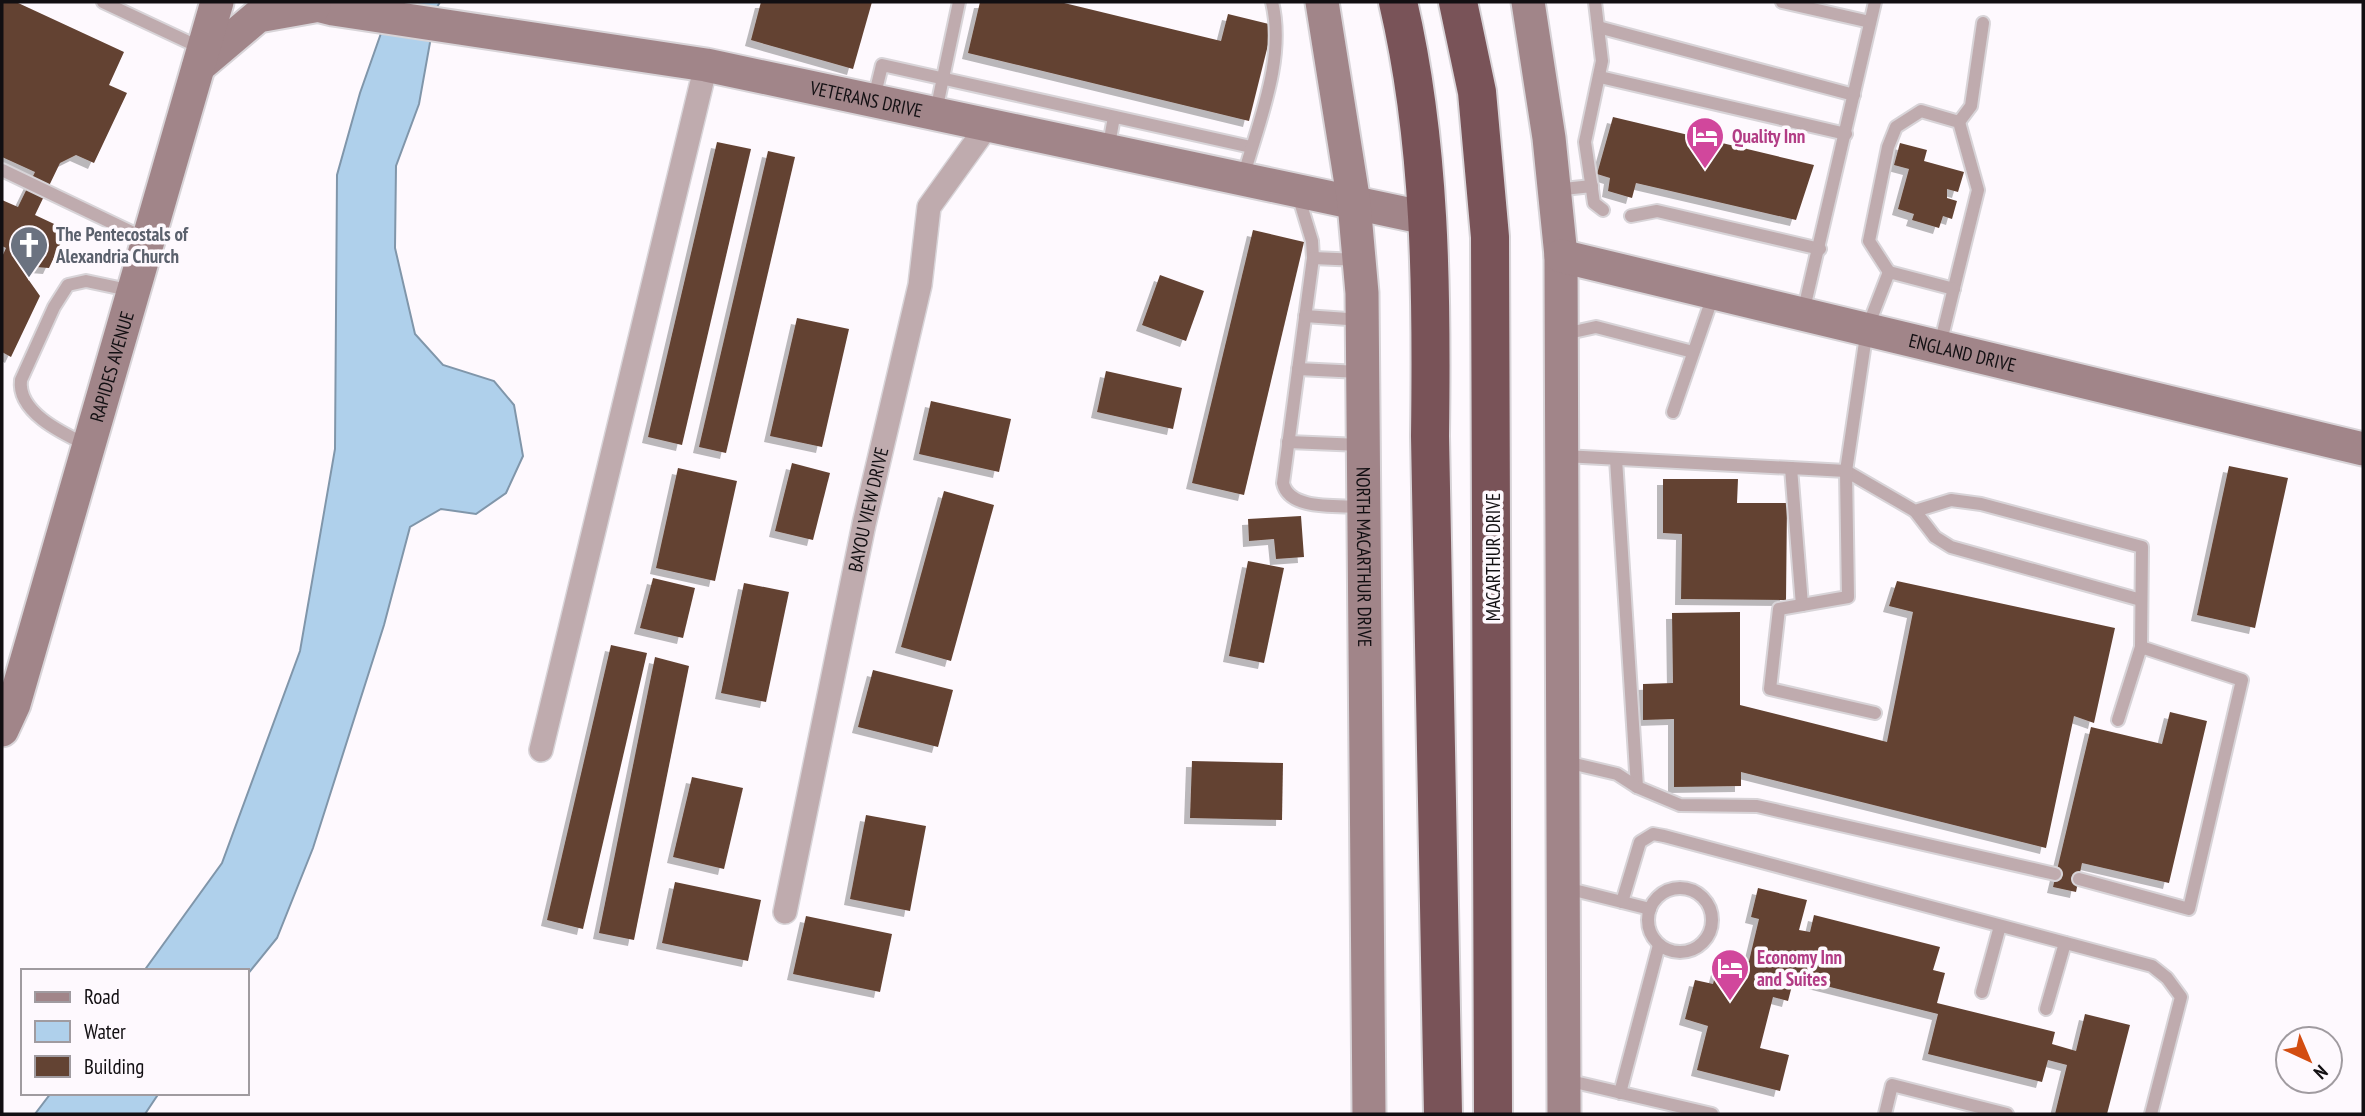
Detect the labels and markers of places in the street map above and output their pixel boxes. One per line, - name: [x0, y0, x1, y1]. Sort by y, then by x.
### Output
- hotel icon: Quality Inn: [1684, 115, 1726, 170]
- place label: Quality Inn: [1732, 124, 1805, 148]
- place label: The Pentecostals of Alexandria Church: [55, 222, 189, 268]
- church icon: The Pentecostals of Alexandria Church: [8, 224, 50, 279]
- place label: Economy Inn and Suites: [1757, 945, 1842, 991]
- hotel icon: Economy Inn and Suites: [1709, 947, 1751, 1002]

